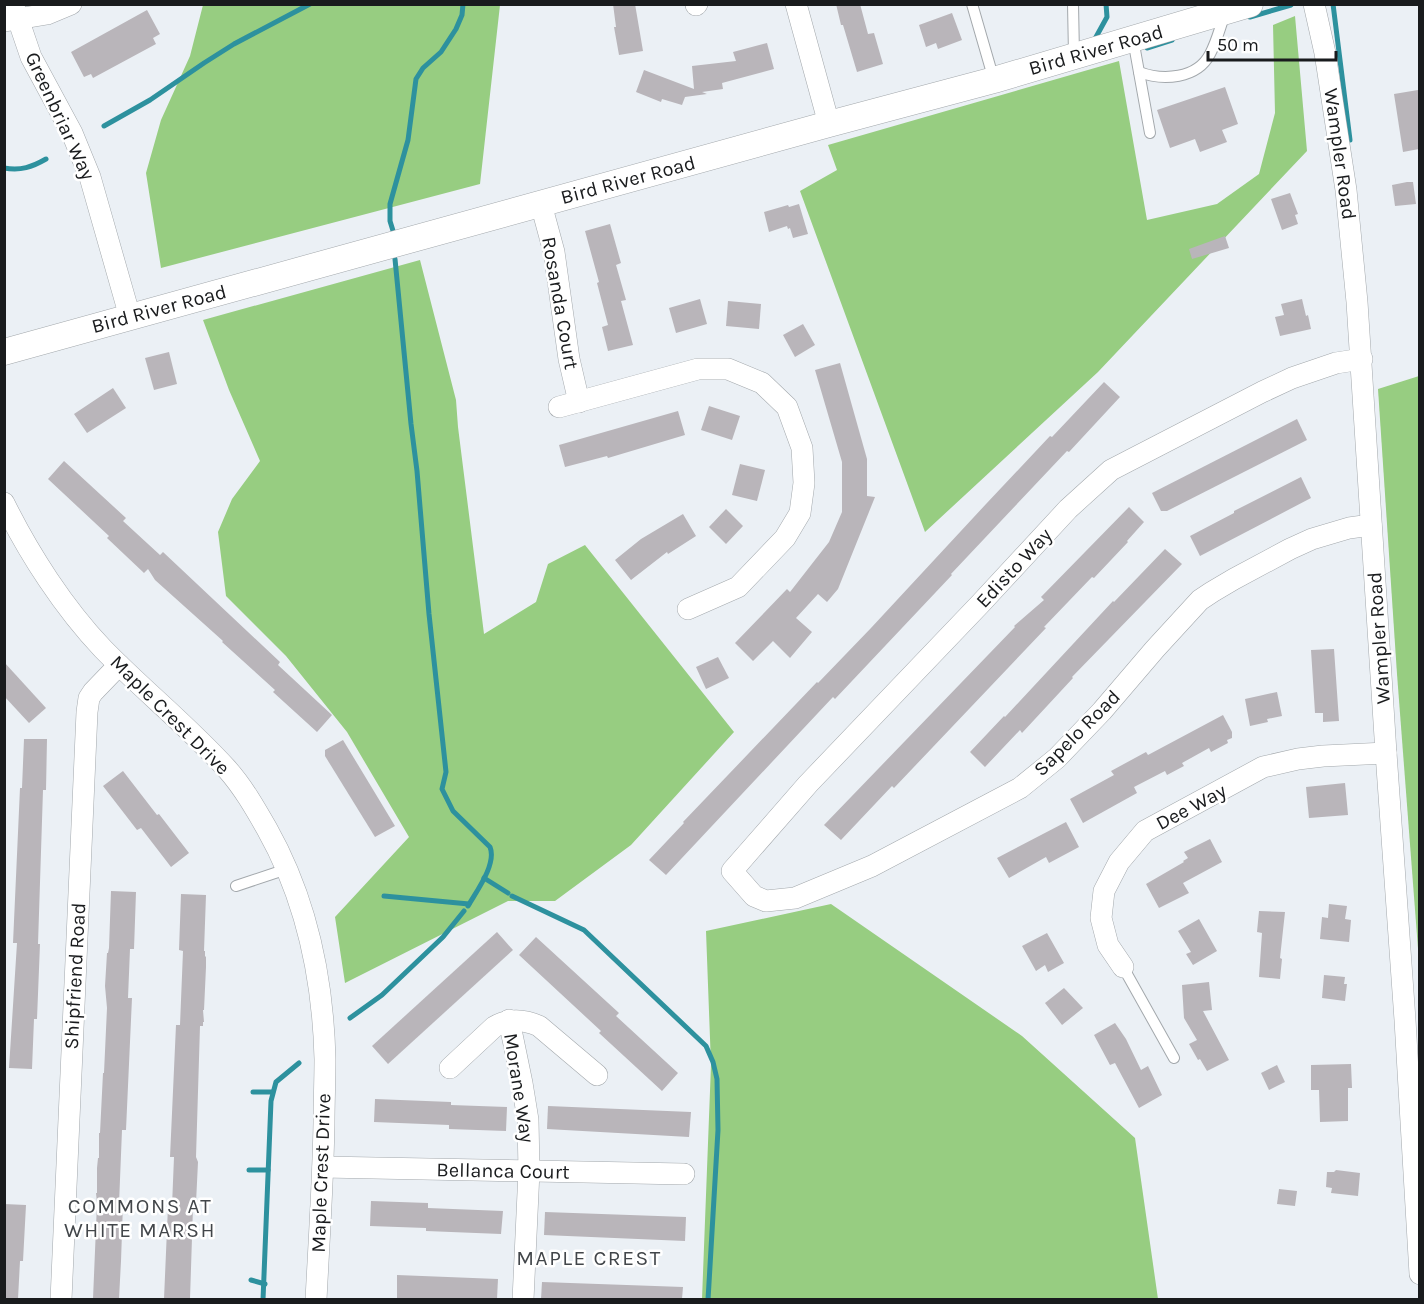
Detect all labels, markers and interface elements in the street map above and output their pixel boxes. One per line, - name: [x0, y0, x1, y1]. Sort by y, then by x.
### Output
- street label: Bird River Road: [1026, 20, 1166, 80]
- scale bar: [1208, 24, 1336, 62]
- text: 50 m: [1217, 34, 1259, 56]
- street label: Greenbriar Way: [20, 48, 100, 184]
- street label: Wampler Road: [1319, 87, 1361, 221]
- street label: Bird River Road: [558, 151, 698, 209]
- street label: Rosanda Court: [537, 235, 583, 372]
- street label: Bird River Road: [89, 280, 229, 338]
- street label: Edisto Way: [971, 523, 1057, 613]
- street label: Wampler Road: [1363, 571, 1395, 705]
- street label: Maple Crest Drive: [105, 650, 235, 780]
- street label: Sapelo Road: [1029, 685, 1125, 781]
- street label: Dee Way: [1152, 779, 1230, 835]
- street label: Shipfriend Road: [60, 902, 90, 1050]
- street label: Morane Way: [499, 1032, 539, 1144]
- street label: Maple Crest Drive: [307, 1093, 335, 1253]
- street label: Bellanca Court: [436, 1158, 570, 1184]
- district label: COMMONS AT WHITE MARSH: [64, 1194, 216, 1242]
- district label: MAPLE CREST: [516, 1246, 662, 1270]

